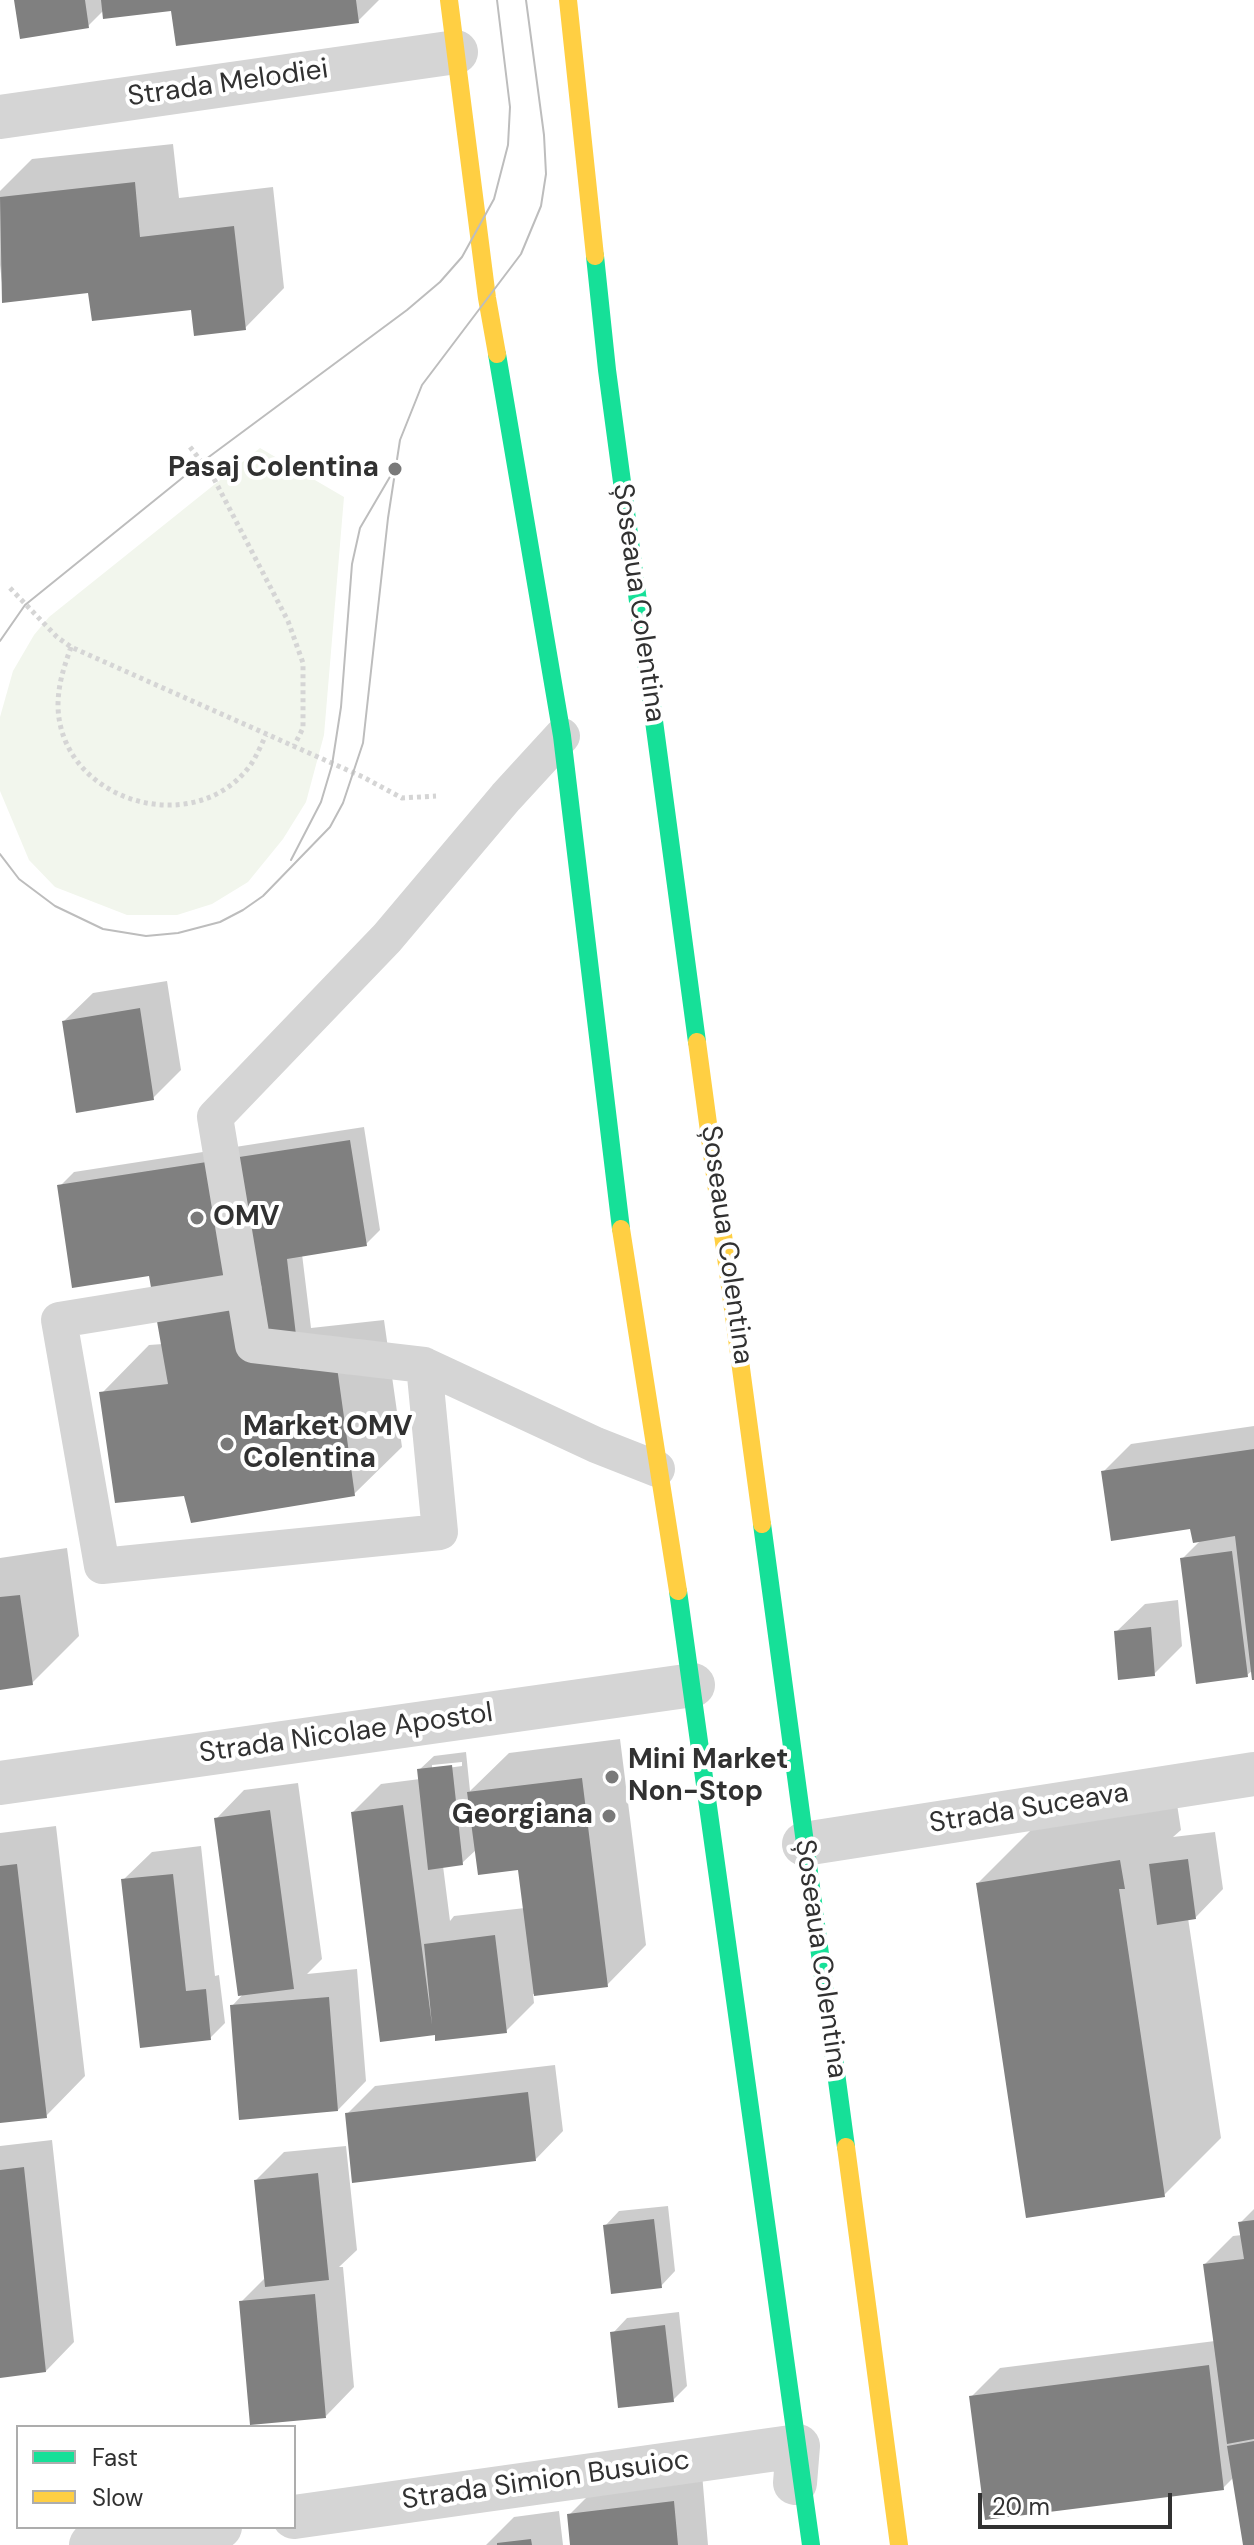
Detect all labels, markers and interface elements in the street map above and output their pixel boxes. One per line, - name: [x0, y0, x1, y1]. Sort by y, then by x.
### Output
- street label: Strada Melodiei: [126, 53, 330, 115]
- place label: Pasaj Colentina: [168, 452, 379, 486]
- marker: Pasaj Colentina: [386, 460, 404, 478]
- street label: Șoseaua Colentina: [605, 482, 671, 724]
- street label: Șoseaua Colentina: [693, 1124, 759, 1366]
- place label: OMV: [213, 1201, 280, 1235]
- marker: OMV: [188, 1209, 206, 1227]
- place label: Market OMV Colentina: [243, 1411, 413, 1477]
- marker: Market OMV Colentina: [218, 1435, 236, 1453]
- street label: Strada Nicolae Apostol: [197, 1697, 495, 1771]
- place label: Mini Market Non-Stop: [628, 1744, 788, 1810]
- marker: Mini Market Non-Stop: [603, 1768, 621, 1786]
- street label: Strada Suceava: [927, 1777, 1131, 1841]
- place label: Georgiana: [452, 1799, 593, 1833]
- marker: Georgiana: [600, 1807, 618, 1825]
- street label: Șoseaua Colentina: [787, 1838, 853, 2080]
- legend: [16, 2425, 296, 2529]
- text: Fast: [92, 2442, 138, 2473]
- street label: Strada Simion Busuioc: [400, 2444, 692, 2518]
- scale bar: [982, 2477, 1176, 2527]
- text: Slow: [92, 2482, 143, 2513]
- text: 20 m: [992, 2491, 1050, 2522]

